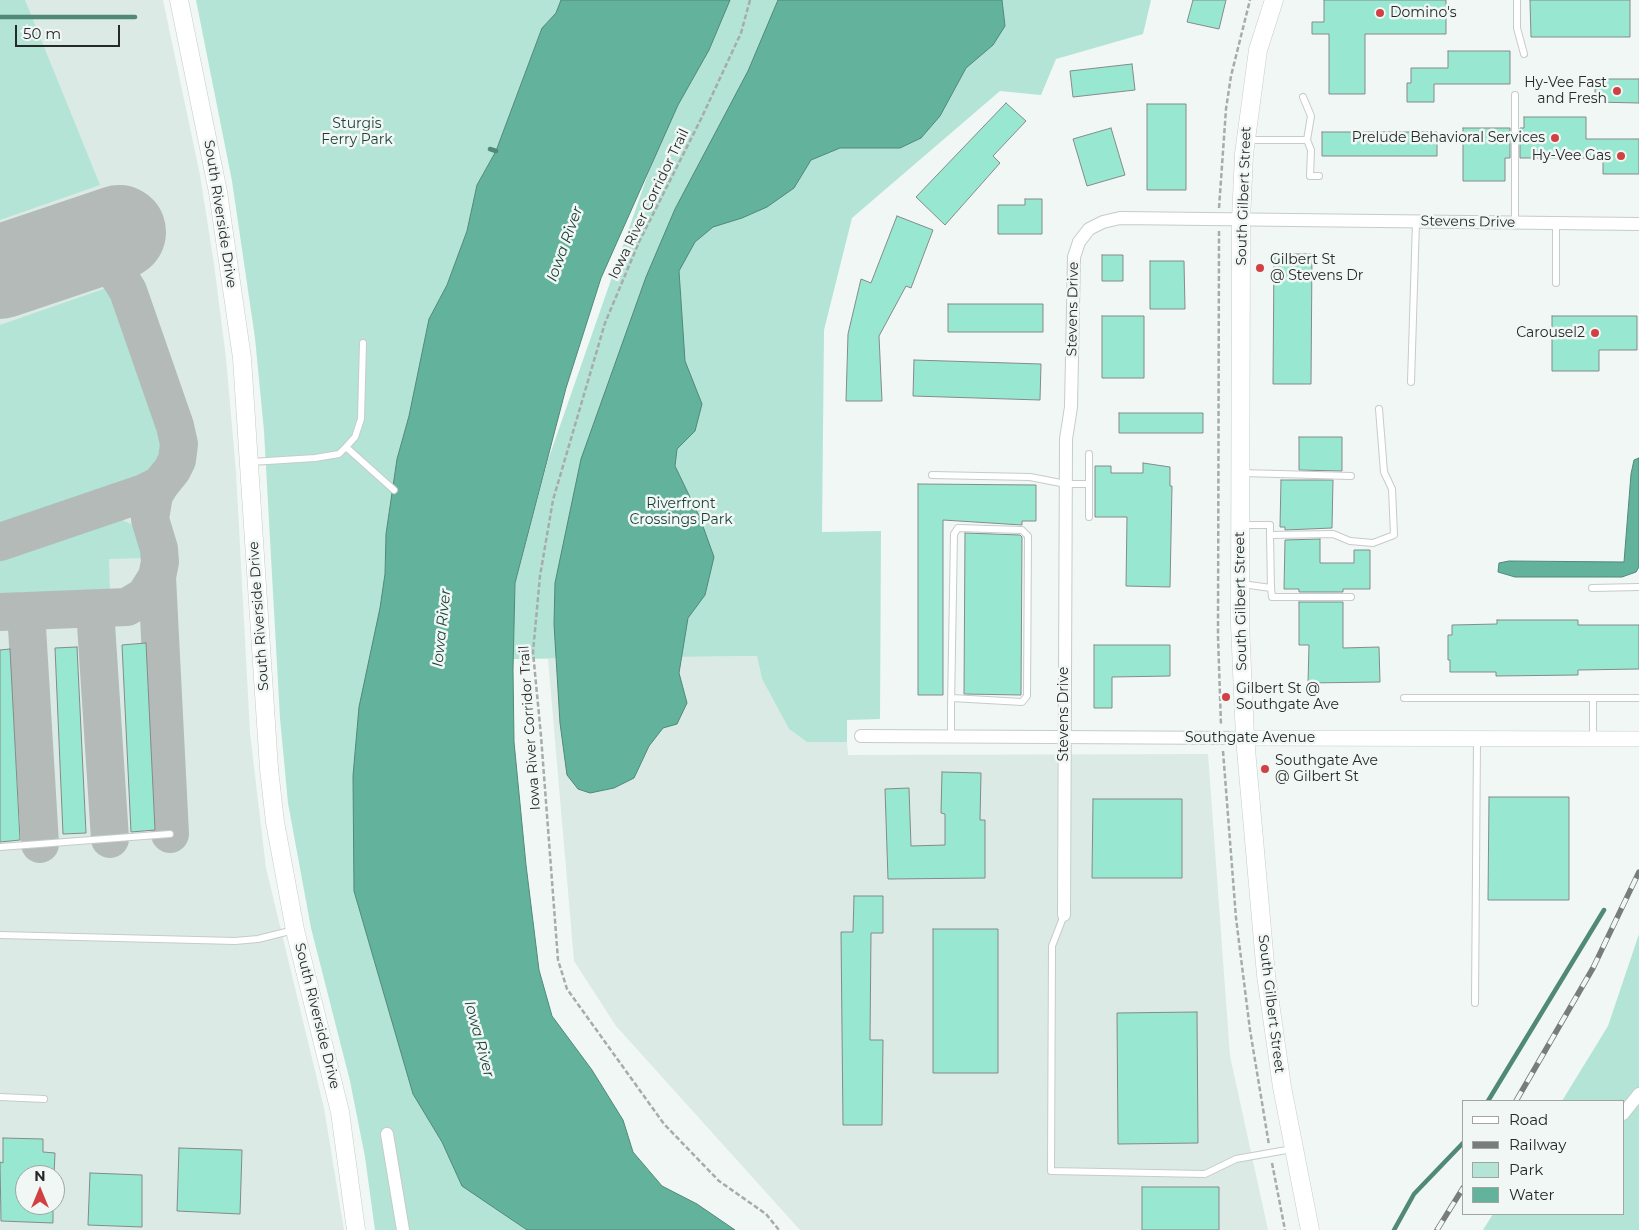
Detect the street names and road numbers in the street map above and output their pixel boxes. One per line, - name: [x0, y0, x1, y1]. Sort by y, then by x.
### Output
- street label: Iowa River Corridor Trail: [605, 126, 693, 282]
- street label: South Gilbert Street: [1233, 126, 1255, 266]
- street label: South Riverside Drive: [200, 139, 240, 289]
- street label: Stevens Drive: [1420, 213, 1516, 231]
- street label: Stevens Drive: [1064, 261, 1082, 357]
- street label: South Gilbert Street: [1231, 531, 1251, 671]
- street label: South Riverside Drive: [245, 541, 273, 691]
- street label: Iowa River Corridor Trail: [516, 645, 544, 811]
- street label: Stevens Drive: [1056, 667, 1072, 761]
- street label: Southgate Avenue: [1185, 730, 1315, 746]
- street label: South Gilbert Street: [1254, 934, 1288, 1074]
- street label: South Riverside Drive: [291, 941, 343, 1091]

